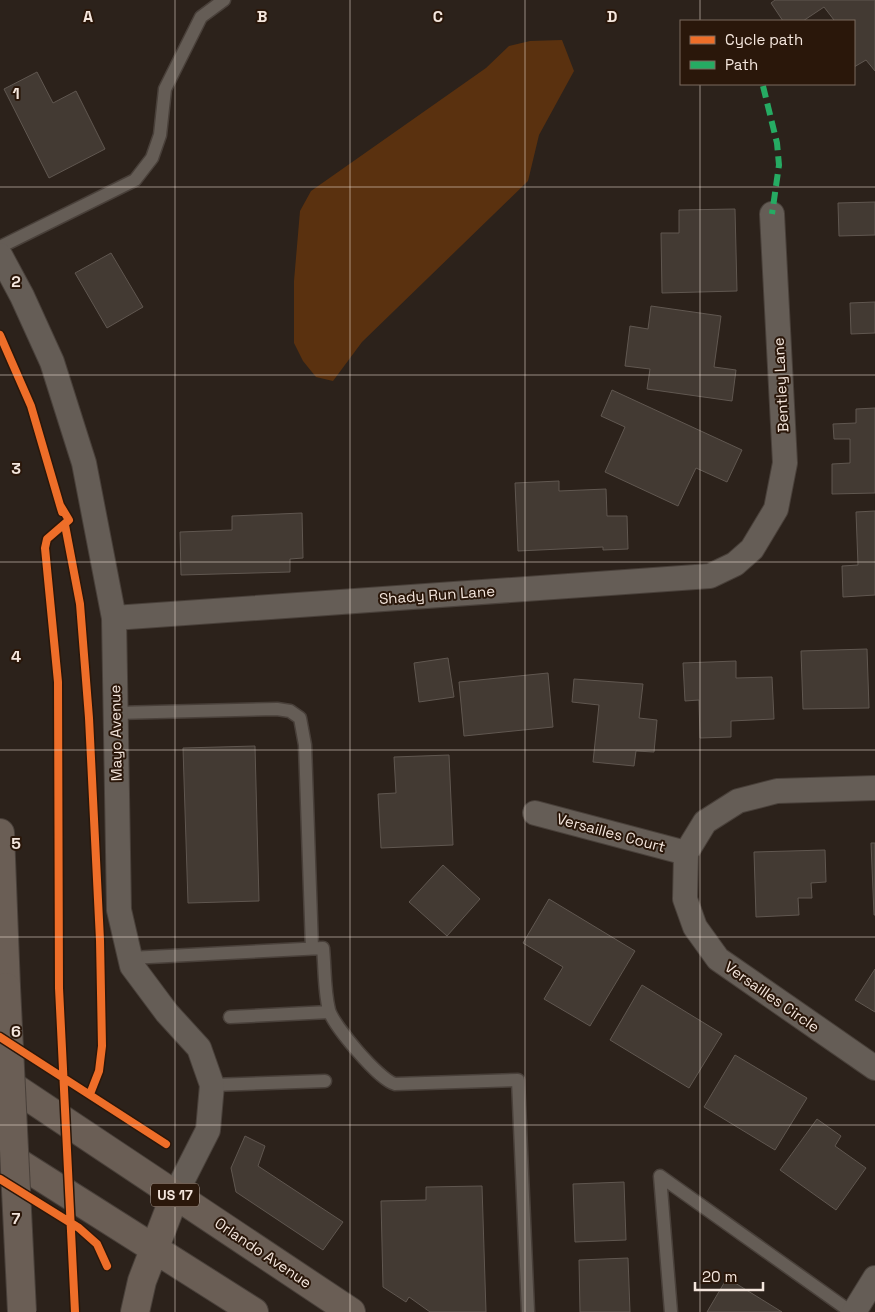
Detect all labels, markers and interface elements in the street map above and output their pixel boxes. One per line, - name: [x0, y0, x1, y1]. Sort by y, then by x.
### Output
- text: A: [83, 6, 93, 27]
- text: B: [257, 6, 267, 27]
- text: C: [433, 6, 443, 27]
- text: D: [607, 6, 617, 27]
- legend: [680, 20, 855, 85]
- text: Cycle path: [725, 30, 803, 49]
- text: Path: [725, 55, 758, 74]
- text: 1: [12, 83, 20, 104]
- text: 2: [11, 271, 21, 292]
- street label: Bentley Lane: [769, 337, 792, 433]
- text: 3: [11, 458, 21, 479]
- street label: Shady Run Lane: [378, 581, 496, 608]
- text: 4: [11, 646, 21, 667]
- street label: Mayo Avenue: [105, 684, 126, 781]
- street label: Versailles Court: [555, 809, 668, 856]
- text: 5: [11, 833, 21, 854]
- street label: Versailles Circle: [721, 957, 823, 1036]
- text: 6: [11, 1021, 21, 1042]
- road number: US 17: [151, 1184, 199, 1206]
- text: 7: [12, 1208, 21, 1229]
- street label: Orlando Avenue: [211, 1213, 315, 1292]
- scale bar: [695, 1260, 762, 1292]
- text: 20 m: [702, 1267, 737, 1286]

